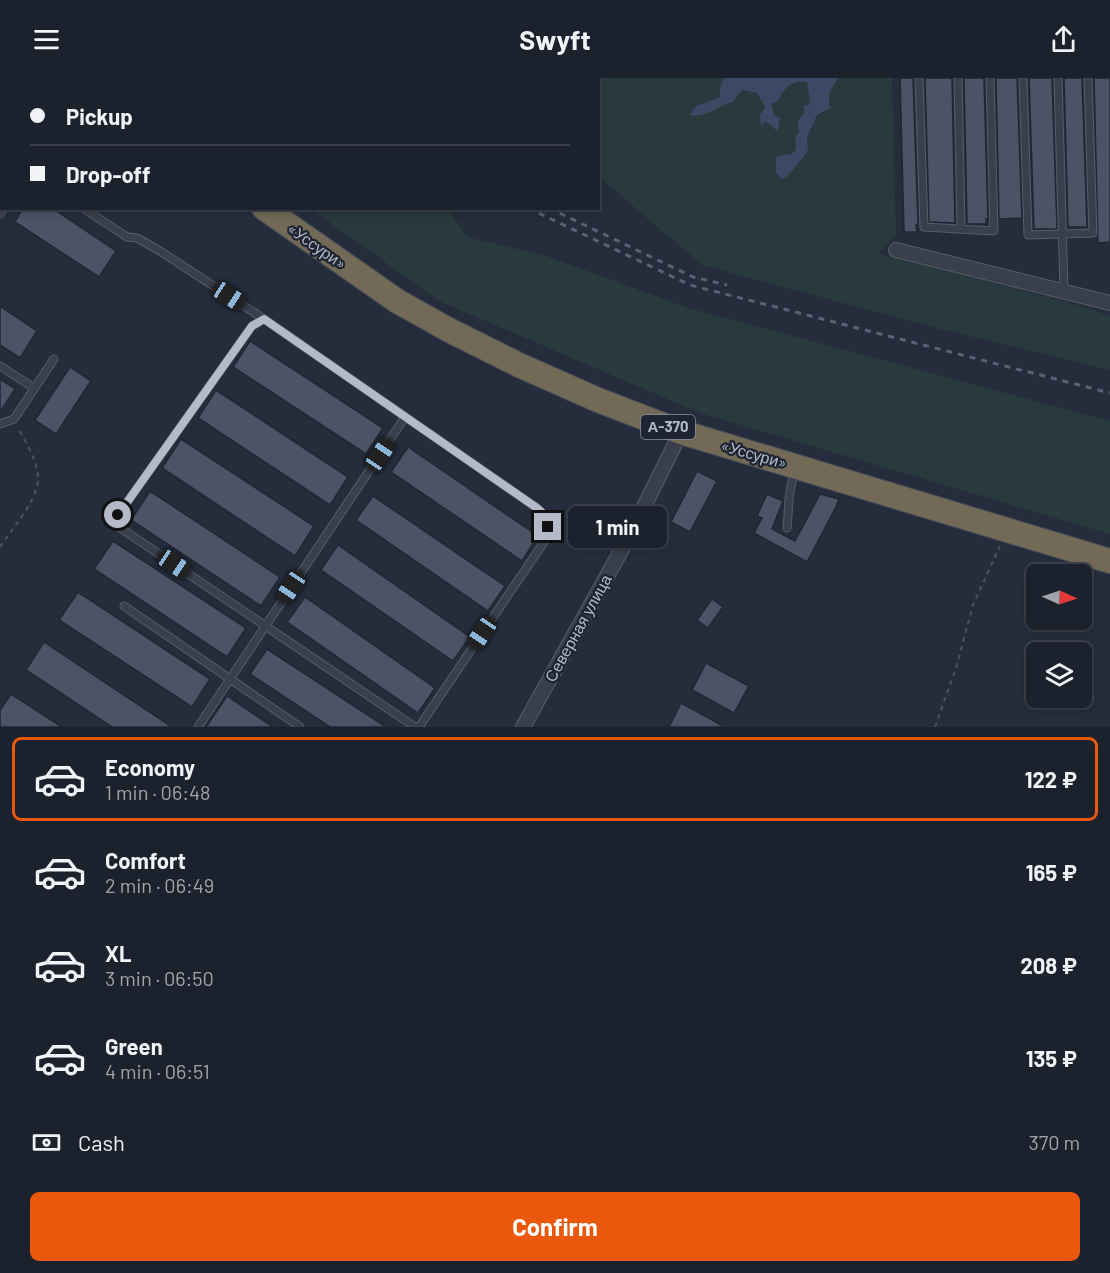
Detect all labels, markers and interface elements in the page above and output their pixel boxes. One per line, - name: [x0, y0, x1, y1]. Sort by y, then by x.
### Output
- icon: menu: [30, 23, 63, 56]
- text: Swyft: [519, 23, 591, 55]
- icon: share: [1047, 23, 1080, 56]
- text: Pickup: [66, 103, 133, 129]
- text: Drop-off: [66, 161, 150, 187]
- street label: «Уссури»: [284, 218, 351, 273]
- car: [209, 279, 249, 313]
- road number: А-370: [641, 415, 695, 439]
- car: [362, 435, 398, 475]
- street label: «Уссури»: [719, 435, 789, 472]
- route start: [104, 501, 131, 528]
- callout: 1 min: [569, 506, 668, 548]
- route end: [534, 513, 561, 540]
- text: 1 min: [596, 515, 639, 539]
- car: [154, 546, 194, 582]
- north arrow: [1026, 564, 1092, 630]
- map controls: [1026, 564, 1092, 708]
- car: [273, 567, 309, 607]
- street label: Северная улица: [540, 571, 615, 685]
- car: [464, 613, 500, 653]
- button: layers: [1026, 642, 1092, 708]
- icon: car: [33, 752, 87, 806]
- text: Economy: [105, 754, 195, 780]
- text: 122 ₽: [1025, 766, 1077, 792]
- text: 1 min · 06:48: [105, 780, 210, 804]
- icon: car: [33, 845, 87, 899]
- text: Comfort: [105, 847, 186, 873]
- text: 165 ₽: [1026, 859, 1077, 885]
- text: 2 min · 06:49: [105, 873, 214, 897]
- icon: car: [33, 938, 87, 992]
- text: XL: [105, 940, 131, 966]
- text: 208 ₽: [1020, 952, 1077, 978]
- text: 3 min · 06:50: [105, 966, 214, 990]
- icon: car: [33, 1031, 87, 1085]
- text: Green: [105, 1033, 163, 1059]
- text: 135 ₽: [1026, 1045, 1077, 1071]
- text: 4 min · 06:51: [105, 1059, 210, 1083]
- icon: cash: [30, 1126, 63, 1159]
- text: Cash: [78, 1129, 125, 1155]
- text: 370 m: [1028, 1130, 1080, 1154]
- button: Confirm: [30, 1192, 1080, 1261]

